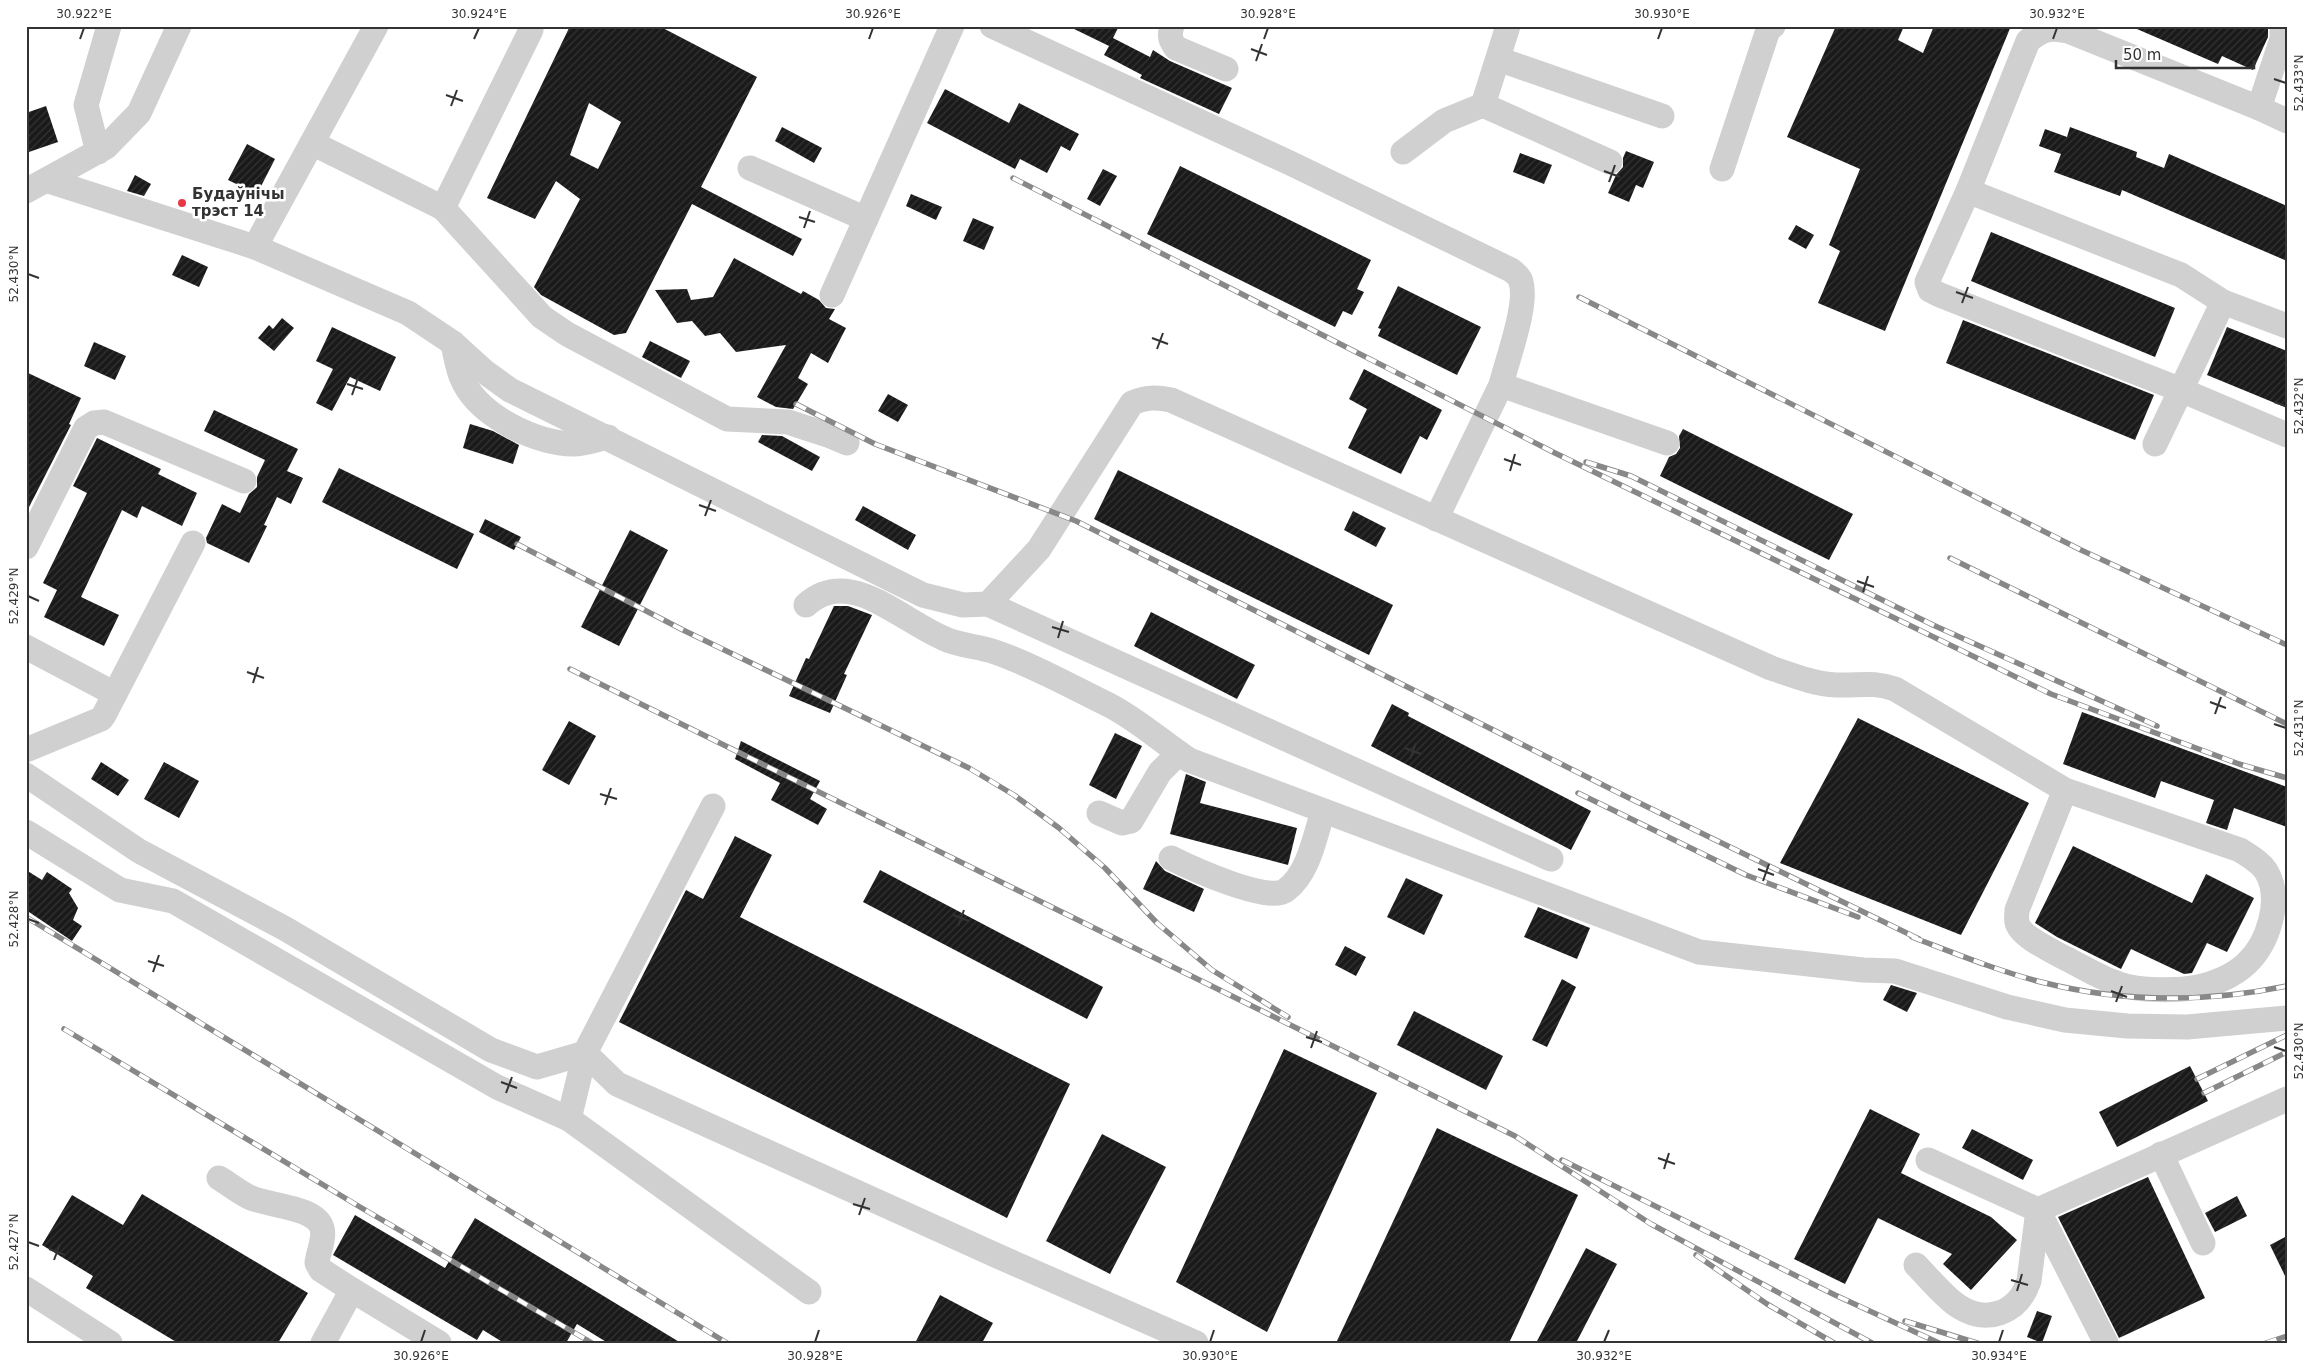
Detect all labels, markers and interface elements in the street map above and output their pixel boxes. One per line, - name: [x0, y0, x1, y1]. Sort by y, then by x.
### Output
- text: 30.922°E: [56, 7, 112, 21]
- text: 30.924°E: [451, 7, 507, 21]
- text: 30.926°E: [845, 7, 901, 21]
- text: 30.928°E: [1240, 7, 1296, 21]
- text: 30.930°E: [1634, 7, 1690, 21]
- text: 30.932°E: [2029, 7, 2085, 21]
- scale bar: [2116, 38, 2253, 70]
- text: 50 m: [2123, 46, 2161, 64]
- text: 52.433°N: [2292, 55, 2306, 111]
- place label: Будаўнічы трэст 14: [192, 185, 285, 220]
- marker: Будаўнічы трэст 14: [176, 197, 188, 209]
- text: 52.430°N: [7, 246, 21, 302]
- text: 52.432°N: [2292, 378, 2306, 434]
- text: 52.429°N: [7, 568, 21, 624]
- text: 52.431°N: [2292, 700, 2306, 756]
- text: 52.428°N: [7, 891, 21, 947]
- text: 52.430°N: [2292, 1023, 2306, 1079]
- text: 52.427°N: [7, 1214, 21, 1270]
- text: 30.926°E: [393, 1349, 449, 1363]
- text: 30.928°E: [787, 1349, 843, 1363]
- text: 30.930°E: [1182, 1349, 1238, 1363]
- text: 30.932°E: [1576, 1349, 1632, 1363]
- text: 30.934°E: [1971, 1349, 2027, 1363]

